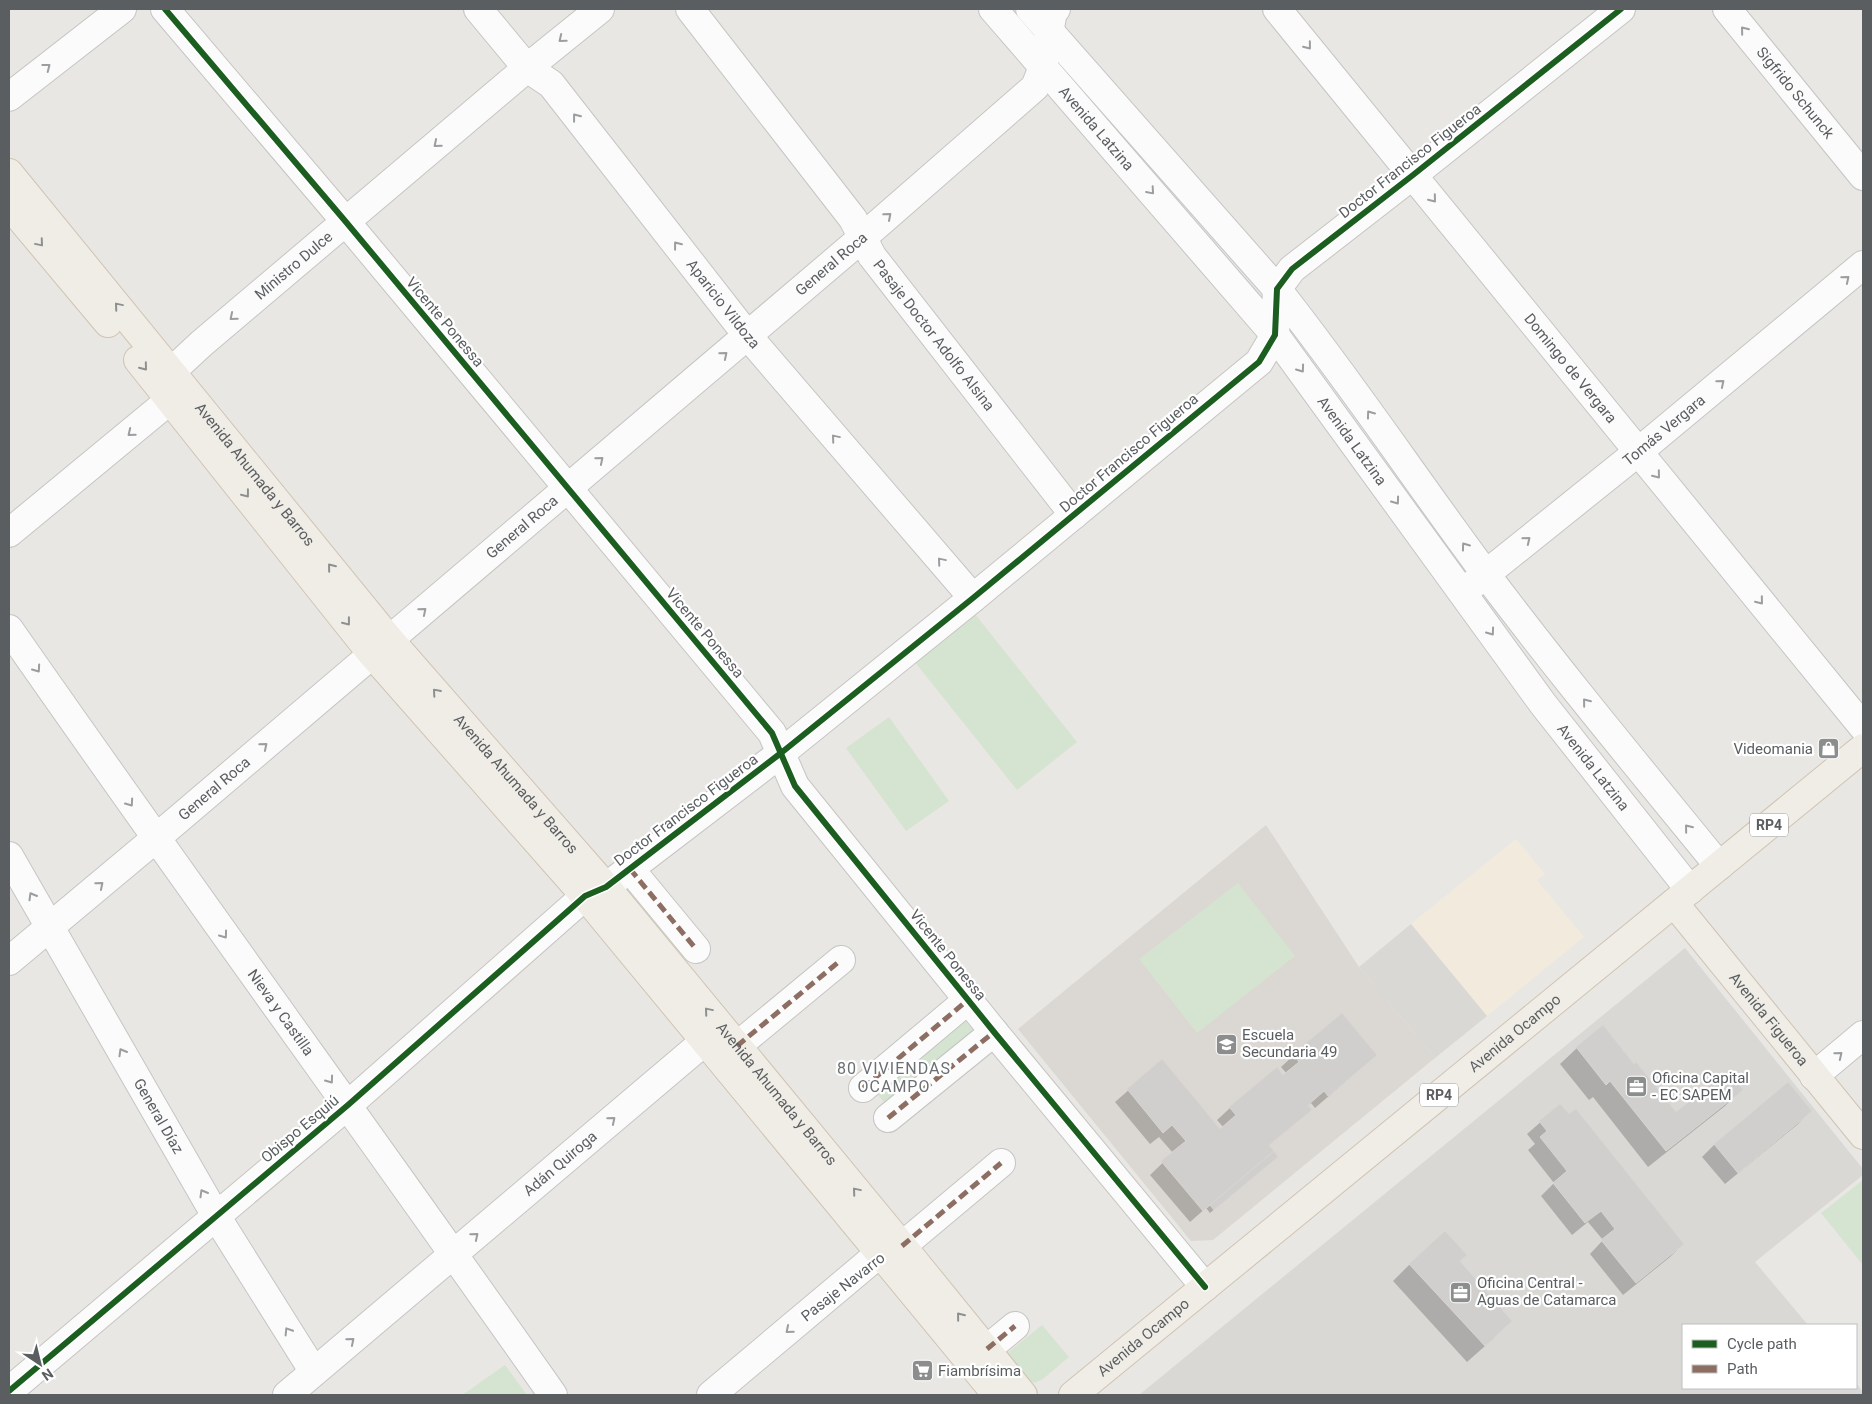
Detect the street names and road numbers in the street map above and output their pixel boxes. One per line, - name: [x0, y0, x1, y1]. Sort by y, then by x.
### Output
- street label: Sigfrido Schunck: [1753, 43, 1838, 142]
- street label: Avenida Latzina: [1055, 83, 1138, 174]
- street label: Doctor Francisco Figueroa: [1335, 100, 1485, 222]
- street label: Ministro Dulce: [251, 228, 336, 303]
- street label: General Roca: [792, 228, 871, 300]
- street label: Aparicio Vildoza: [683, 256, 764, 352]
- street label: Pasaje Doctor Adolfo Alsina: [869, 256, 998, 414]
- street label: Vicente Ponessa: [402, 273, 488, 371]
- street label: Domingo de Vergara: [1520, 310, 1620, 427]
- street label: Doctor Francisco Figueroa: [1056, 390, 1202, 516]
- street label: Tomás Vergara: [1619, 391, 1709, 470]
- street label: Avenida Latzina: [1314, 393, 1390, 489]
- street label: Avenida Ahumada y Barros: [191, 399, 319, 550]
- street label: General Roca: [482, 491, 562, 563]
- street label: Vicente Ponessa: [662, 584, 748, 682]
- street label: Avenida Ahumada y Barros: [450, 710, 582, 858]
- street label: Avenida Latzina: [1553, 720, 1633, 814]
- street label: Doctor Francisco Figueroa: [611, 750, 761, 870]
- street label: General Roca: [175, 753, 254, 824]
- road number: RP4: [1750, 814, 1788, 836]
- street label: Vicente Ponessa: [906, 906, 990, 1004]
- street label: Nieva y Castilla: [244, 966, 318, 1059]
- street label: Avenida Figueroa: [1725, 969, 1812, 1070]
- street label: Avenida Ocampo: [1465, 990, 1564, 1076]
- street label: Avenida Ahumada y Barros: [713, 1019, 841, 1169]
- street label: General Díaz: [130, 1075, 187, 1157]
- road number: RP4: [1420, 1084, 1458, 1106]
- street label: Obispo Esquiú: [258, 1091, 342, 1167]
- street label: Adán Quiroga: [520, 1127, 601, 1200]
- street label: Pasaje Navarro: [798, 1249, 888, 1325]
- street label: Avenida Ocampo: [1094, 1294, 1193, 1380]

